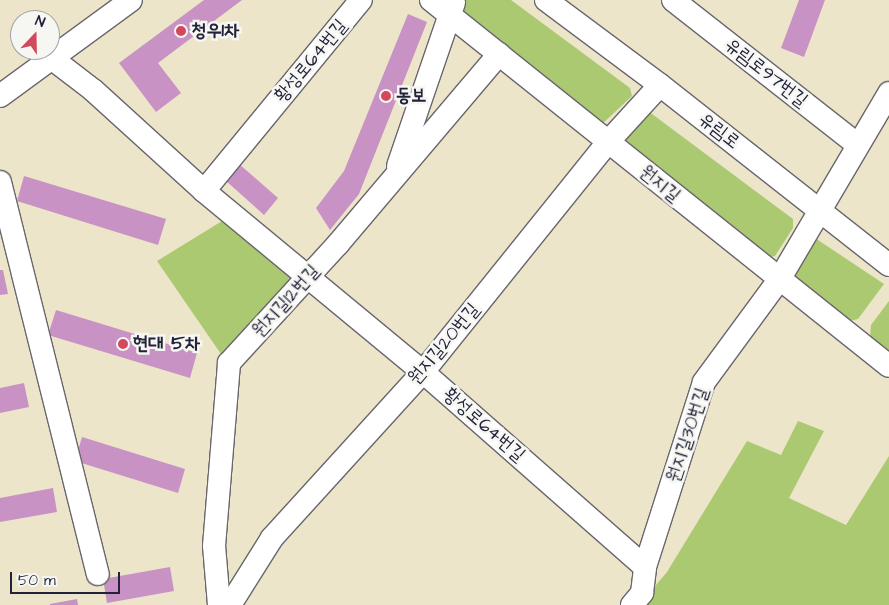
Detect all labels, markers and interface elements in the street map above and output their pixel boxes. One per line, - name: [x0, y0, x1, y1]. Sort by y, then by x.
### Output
- north arrow: [10, 10, 60, 60]
- text: N: [32, 11, 48, 33]
- street label: 황성로64번길: [270, 15, 352, 107]
- place label: 청우1차: [191, 20, 239, 42]
- marker: 청우1차: [175, 25, 187, 37]
- street label: 유림로97번길: [720, 34, 812, 112]
- place label: 동보: [396, 85, 427, 107]
- marker: 동보: [380, 90, 392, 102]
- street label: 유림로: [694, 108, 744, 154]
- street label: 원지길: [635, 161, 685, 207]
- street label: 원지길12번길: [248, 260, 324, 342]
- street label: 원지길20번길: [403, 299, 485, 389]
- place label: 현대 5차: [133, 333, 200, 355]
- marker: 현대 5차: [117, 338, 129, 350]
- street label: 황성로64번길: [438, 383, 530, 467]
- street label: 원지길30번길: [662, 385, 714, 485]
- scale bar: [12, 562, 122, 594]
- text: 50 m: [18, 570, 56, 591]

